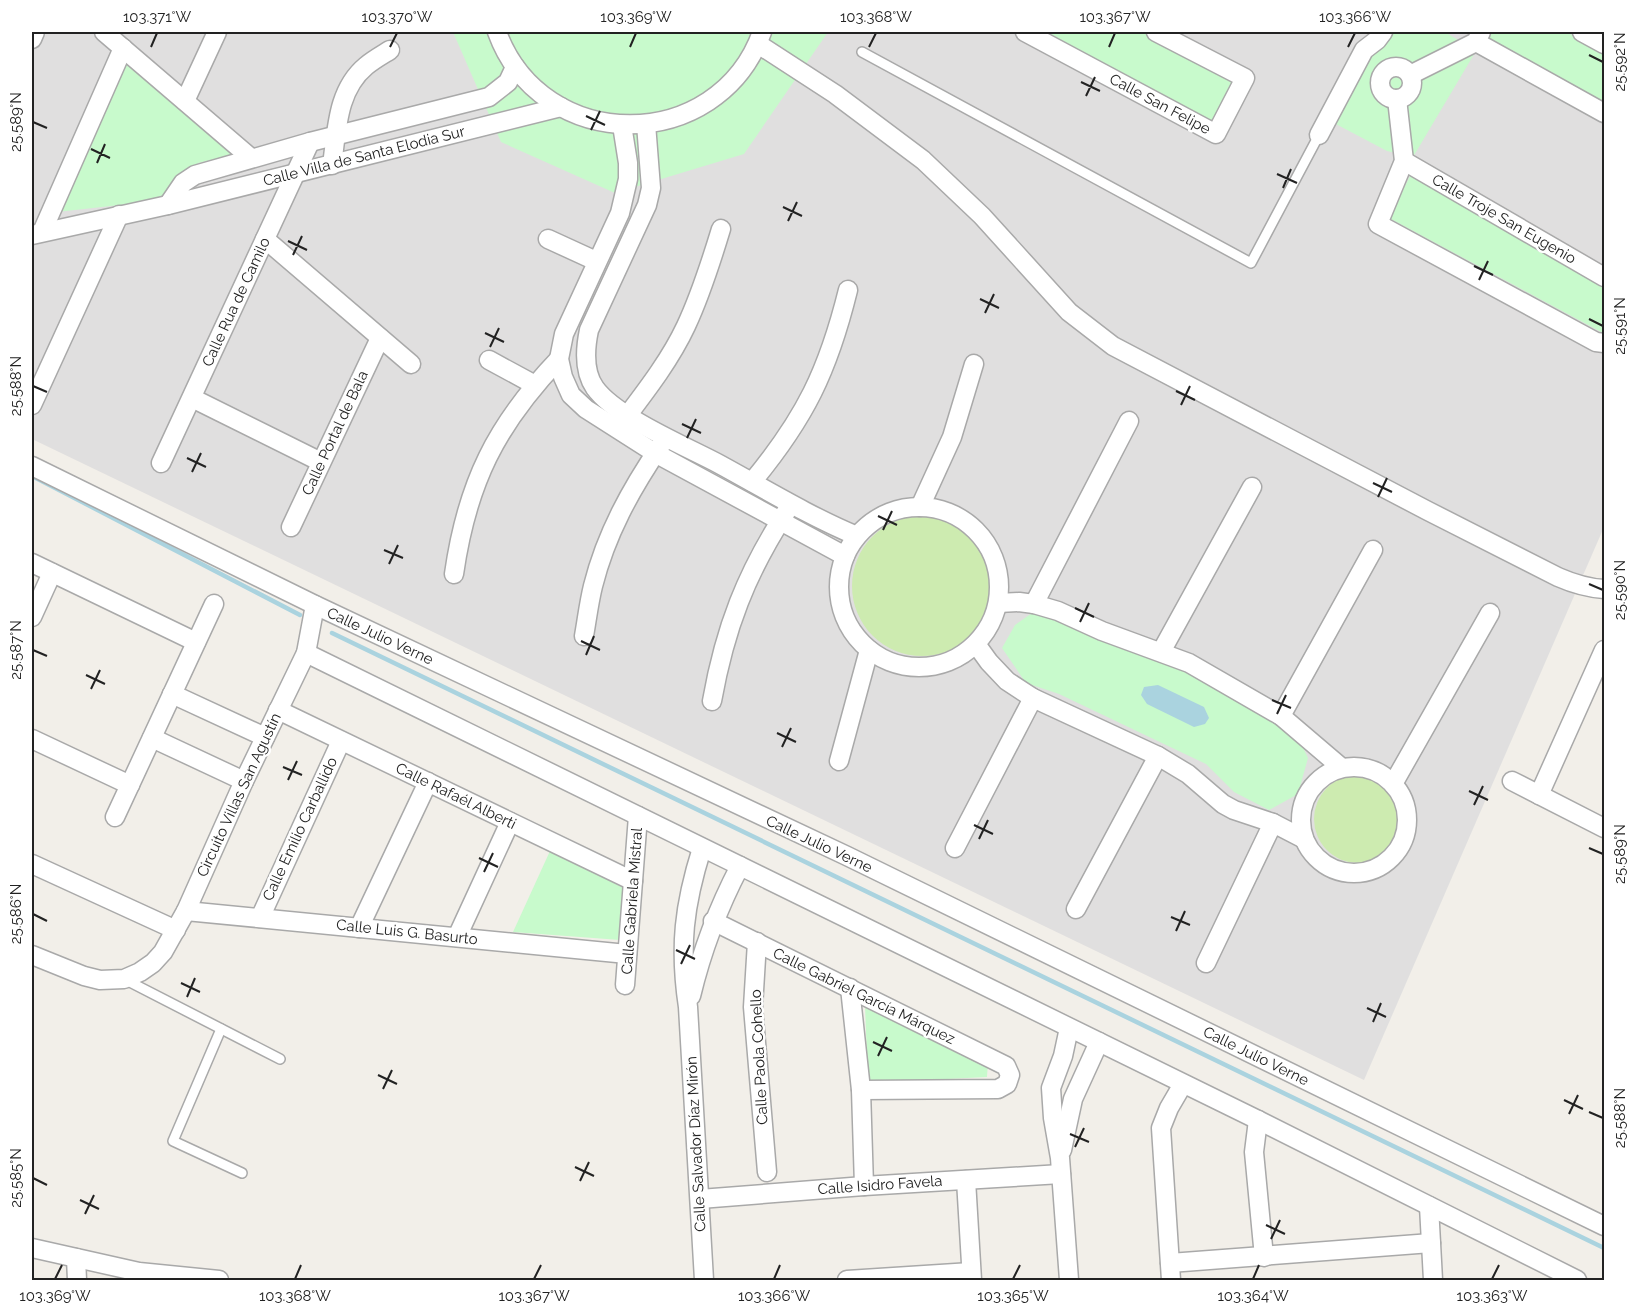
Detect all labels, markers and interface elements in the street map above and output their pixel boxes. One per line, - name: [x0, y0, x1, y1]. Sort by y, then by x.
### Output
- text: 103.371°W: [123, 8, 191, 26]
- text: 103.370°W: [362, 8, 433, 26]
- text: 103.369°W: [600, 8, 672, 26]
- text: 103.368°W: [840, 8, 912, 26]
- text: 103.367°W: [1079, 8, 1151, 26]
- text: 103.366°W: [1319, 8, 1391, 26]
- text: 25.592°N: [1611, 33, 1629, 92]
- street label: Calle San Felipe: [1106, 70, 1214, 138]
- text: 25.589°N: [7, 92, 25, 152]
- street label: Calle Villa de Santa Elodia Sur: [261, 122, 467, 190]
- street label: Calle Troje San Eugenio: [1429, 170, 1579, 268]
- street label: Calle Rua de Camilo: [198, 235, 274, 369]
- text: 25.591°N: [1611, 297, 1629, 355]
- text: 25.588°N: [7, 356, 25, 416]
- street label: Calle Portal de Bala: [298, 368, 372, 498]
- text: 25.590°N: [1611, 560, 1629, 620]
- street label: Calle Julio Verne: [324, 603, 436, 669]
- text: 25.587°N: [7, 620, 25, 680]
- street label: Circuito Villas San Agustín: [193, 710, 285, 880]
- street label: Calle Emilio Carballido: [259, 754, 341, 904]
- street label: Calle Rafaél Alberti: [393, 759, 519, 833]
- street label: Calle Julio Verne: [763, 811, 875, 877]
- text: 25.589°N: [1611, 824, 1629, 884]
- street label: Calle Gabriela Mistral: [618, 826, 646, 975]
- text: 25.586°N: [7, 884, 25, 944]
- street label: Calle Luis G. Basurto: [335, 916, 479, 948]
- street label: Calle Gabriel García Márquez: [770, 944, 958, 1048]
- street label: Calle Paola Cohello: [746, 989, 772, 1125]
- street label: Calle Julio Verne: [1200, 1023, 1312, 1089]
- street label: Calle Salvador Díaz Mirón: [682, 1056, 710, 1232]
- text: 25.588°N: [1611, 1088, 1629, 1148]
- text: 25.585°N: [7, 1148, 25, 1208]
- street label: Calle Isidro Favela: [817, 1172, 943, 1198]
- text: 103.369°W: [19, 1287, 91, 1305]
- text: 103.368°W: [259, 1287, 331, 1305]
- text: 103.367°W: [498, 1287, 570, 1305]
- text: 103.366°W: [738, 1287, 810, 1305]
- text: 103.365°W: [977, 1287, 1049, 1305]
- text: 103.364°W: [1217, 1287, 1289, 1305]
- text: 103.363°W: [1457, 1287, 1528, 1305]

